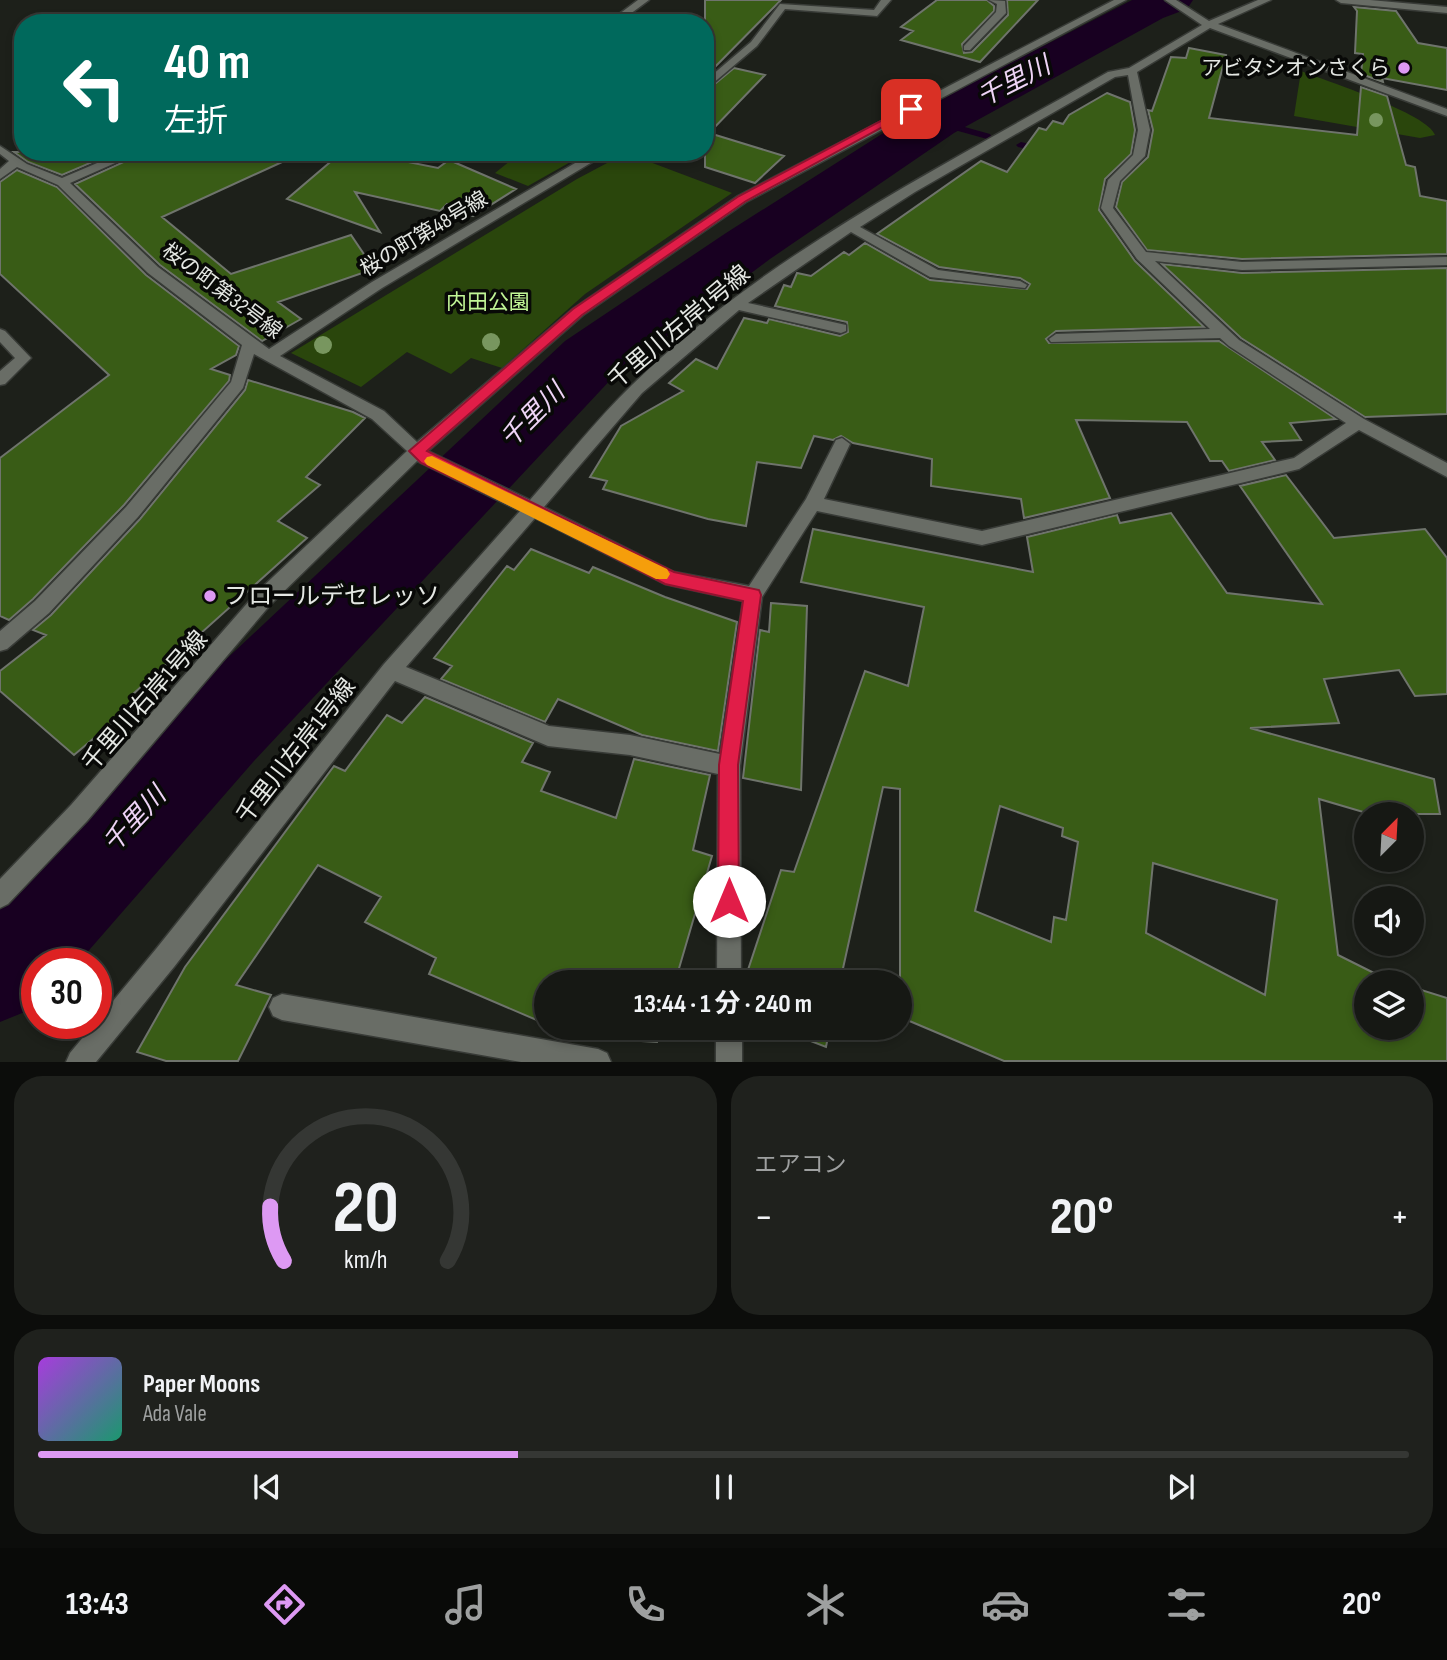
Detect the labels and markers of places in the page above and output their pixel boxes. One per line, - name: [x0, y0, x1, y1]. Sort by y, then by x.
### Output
- place label: アビタシオンさくら: [1201, 56, 1390, 81]
- marker: アビタシオンさくら: [1396, 60, 1412, 76]
- pin: [881, 79, 941, 139]
- place label: フロールデセレッソ: [224, 582, 440, 611]
- marker: フロールデセレッソ: [202, 588, 218, 604]

